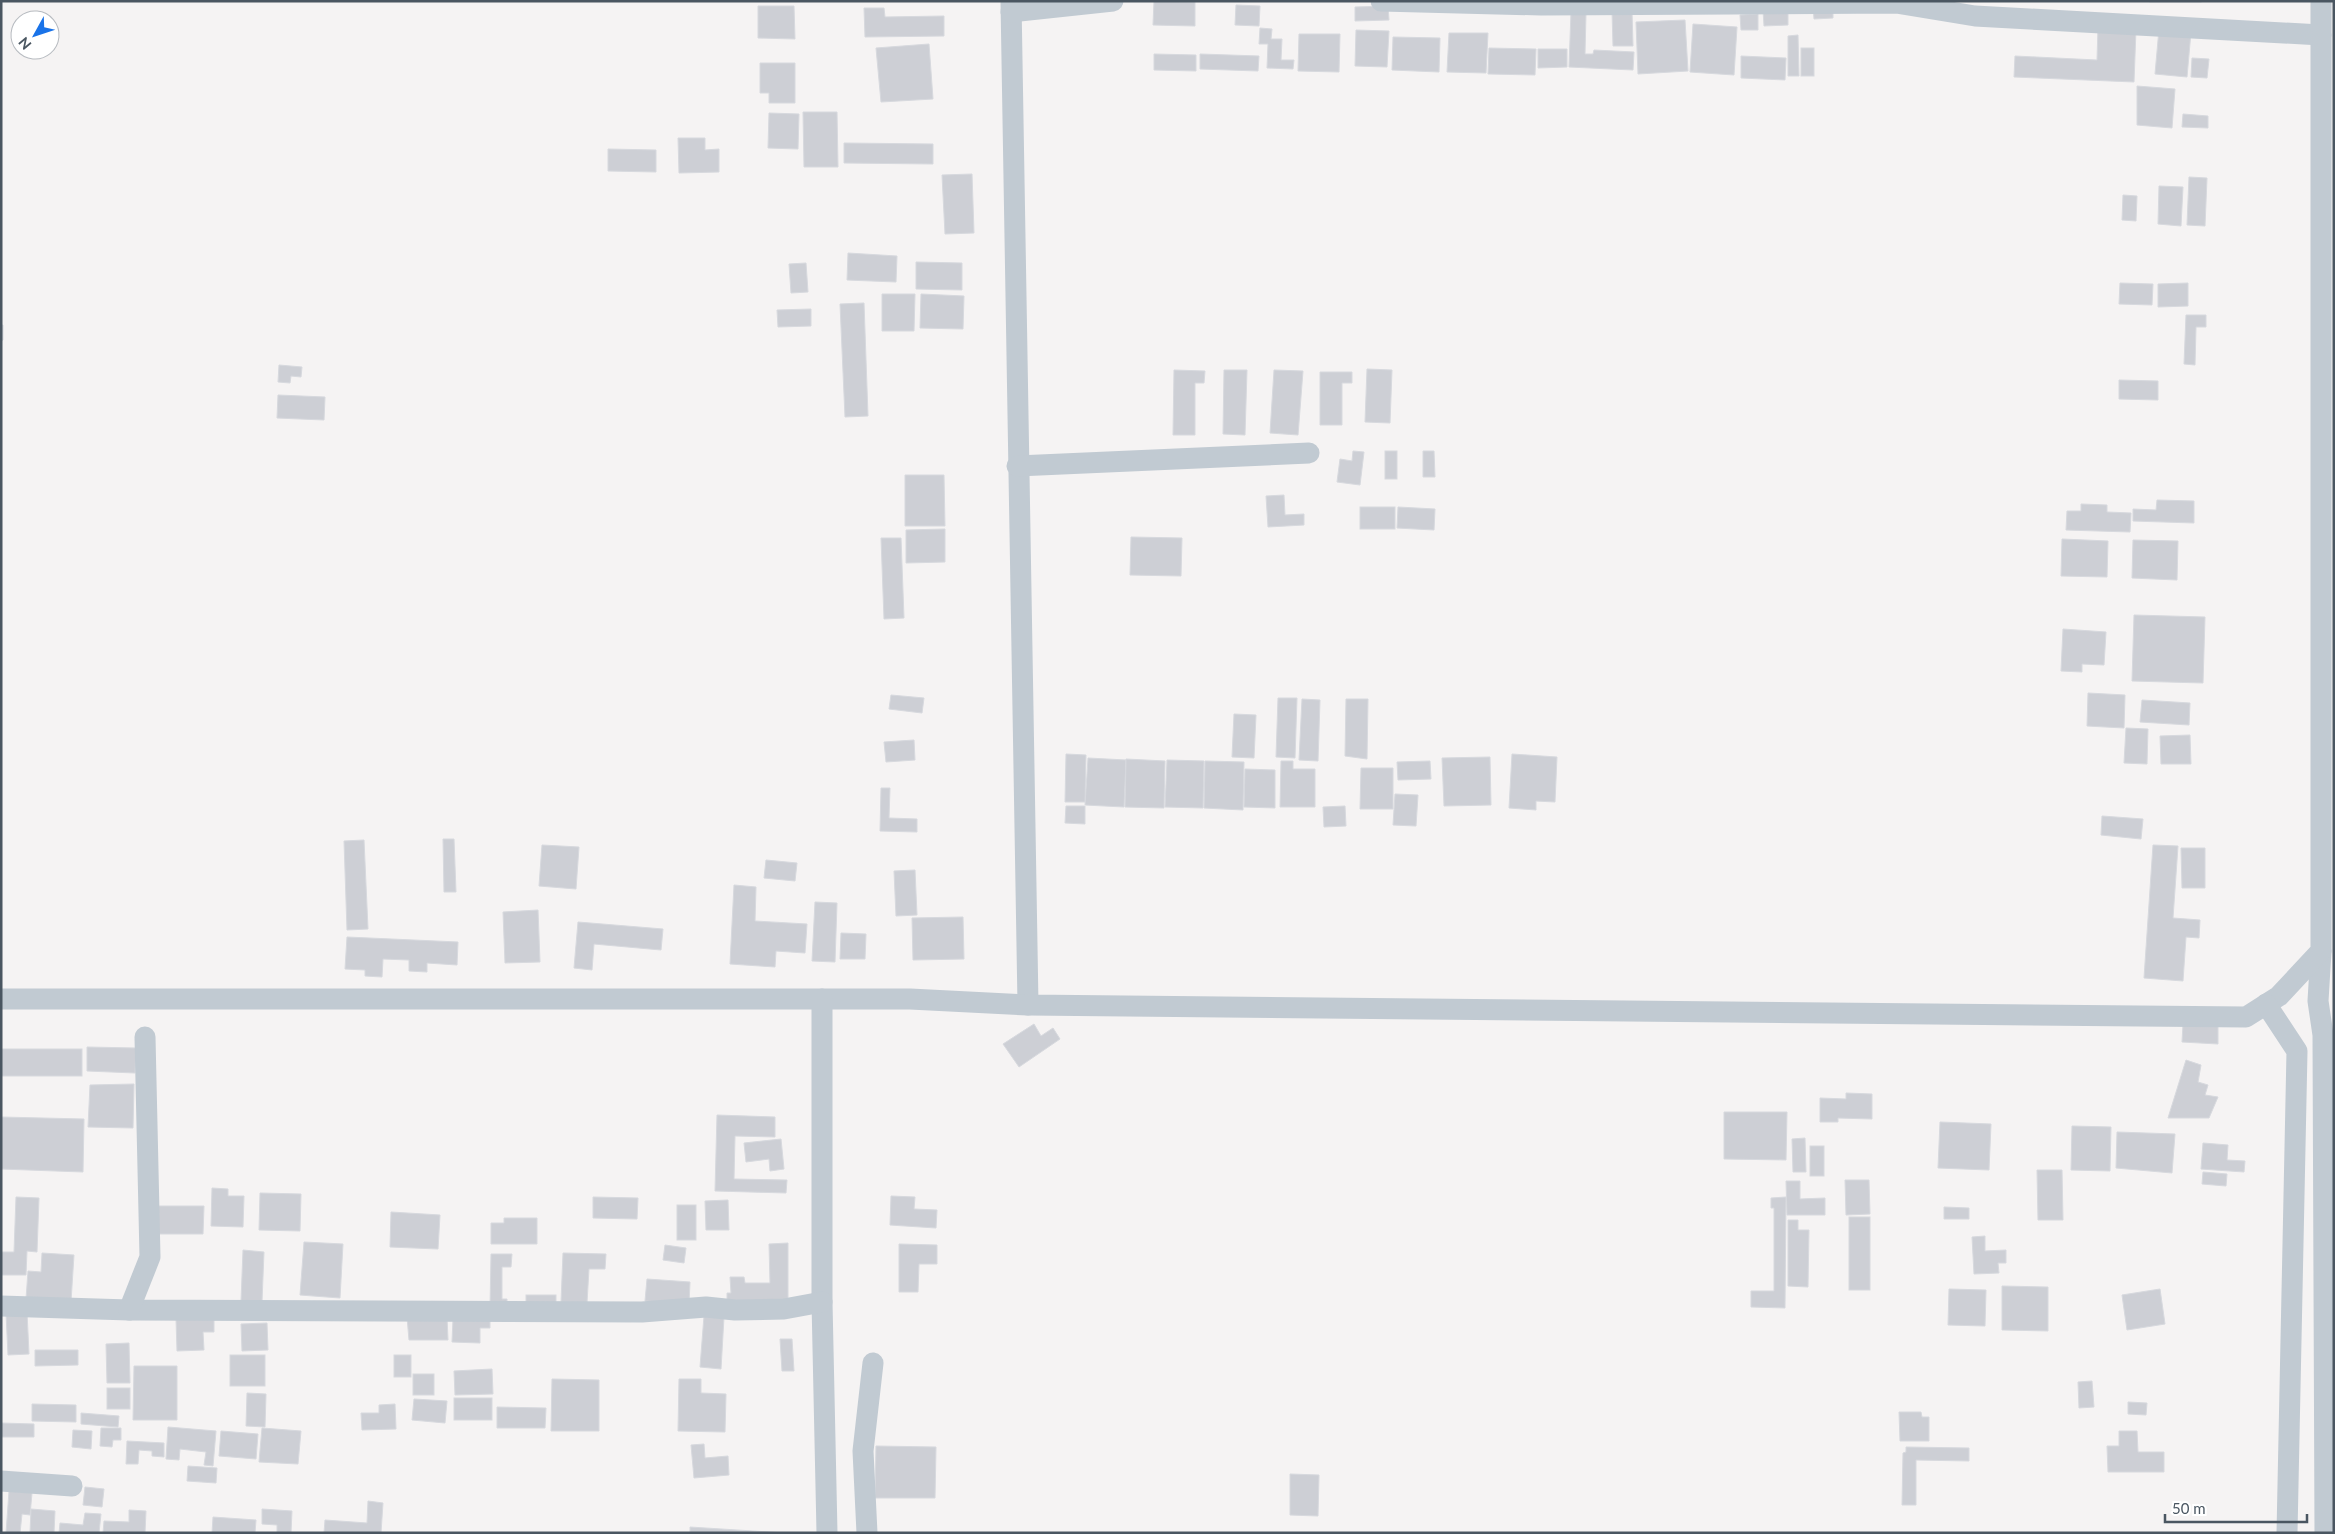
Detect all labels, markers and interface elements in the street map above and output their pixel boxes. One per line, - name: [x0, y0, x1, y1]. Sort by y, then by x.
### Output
- north arrow: [10, 10, 60, 60]
- text: N: [15, 34, 35, 53]
- scale bar: [2165, 1492, 2308, 1524]
- text: 50 m: [2172, 1499, 2206, 1517]

